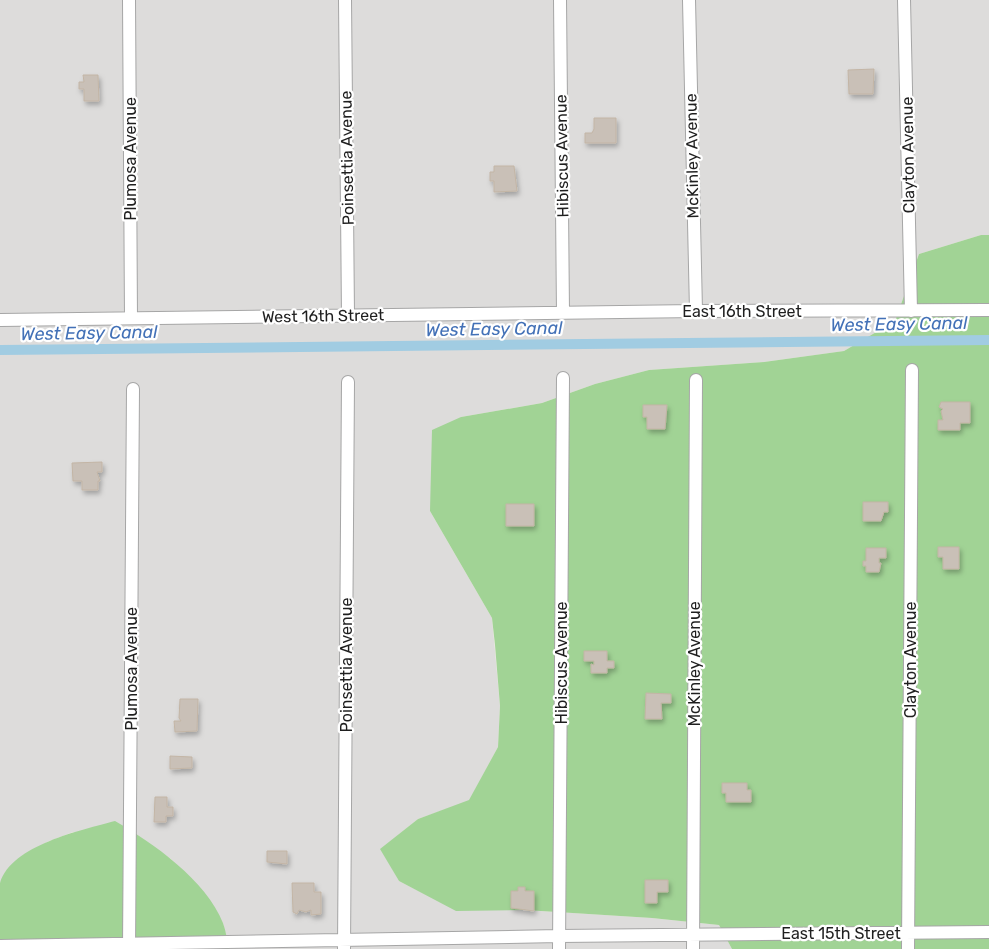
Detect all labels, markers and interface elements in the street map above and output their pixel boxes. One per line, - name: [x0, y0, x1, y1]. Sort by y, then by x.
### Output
- street label: Poinsettia Avenue: [336, 90, 358, 226]
- street label: McKinley Avenue: [681, 93, 703, 219]
- street label: Hibiscus Avenue: [551, 94, 573, 218]
- street label: Clayton Avenue: [897, 96, 919, 214]
- street label: Plumosa Avenue: [121, 97, 140, 221]
- street label: East 16th Street: [682, 302, 802, 321]
- street label: West 16th Street: [262, 305, 384, 327]
- water label: West Easy Canal: [830, 312, 968, 336]
- water label: West Easy Canal: [425, 317, 563, 341]
- water label: West Easy Canal: [20, 321, 158, 345]
- street label: Poinsettia Avenue: [337, 598, 356, 732]
- street label: Hibiscus Avenue: [552, 601, 571, 725]
- street label: McKinley Avenue: [685, 601, 704, 727]
- street label: Clayton Avenue: [901, 602, 920, 718]
- street label: Plumosa Avenue: [122, 607, 141, 731]
- street label: East 15th Street: [781, 924, 901, 943]

